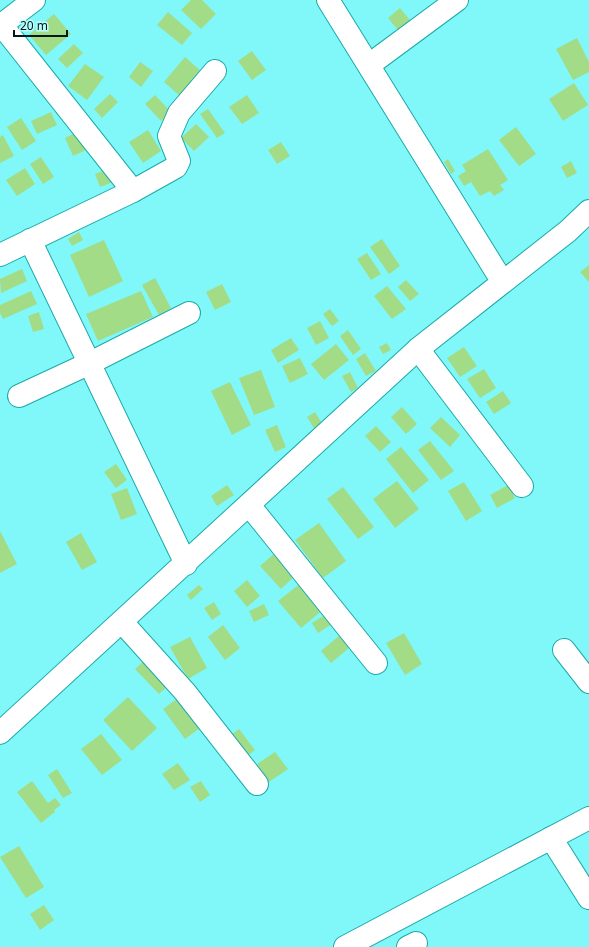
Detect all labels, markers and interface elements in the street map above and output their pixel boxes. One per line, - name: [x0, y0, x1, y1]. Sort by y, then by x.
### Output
- scale bar: [14, 12, 67, 38]
- text: 20 m: [20, 17, 48, 34]

